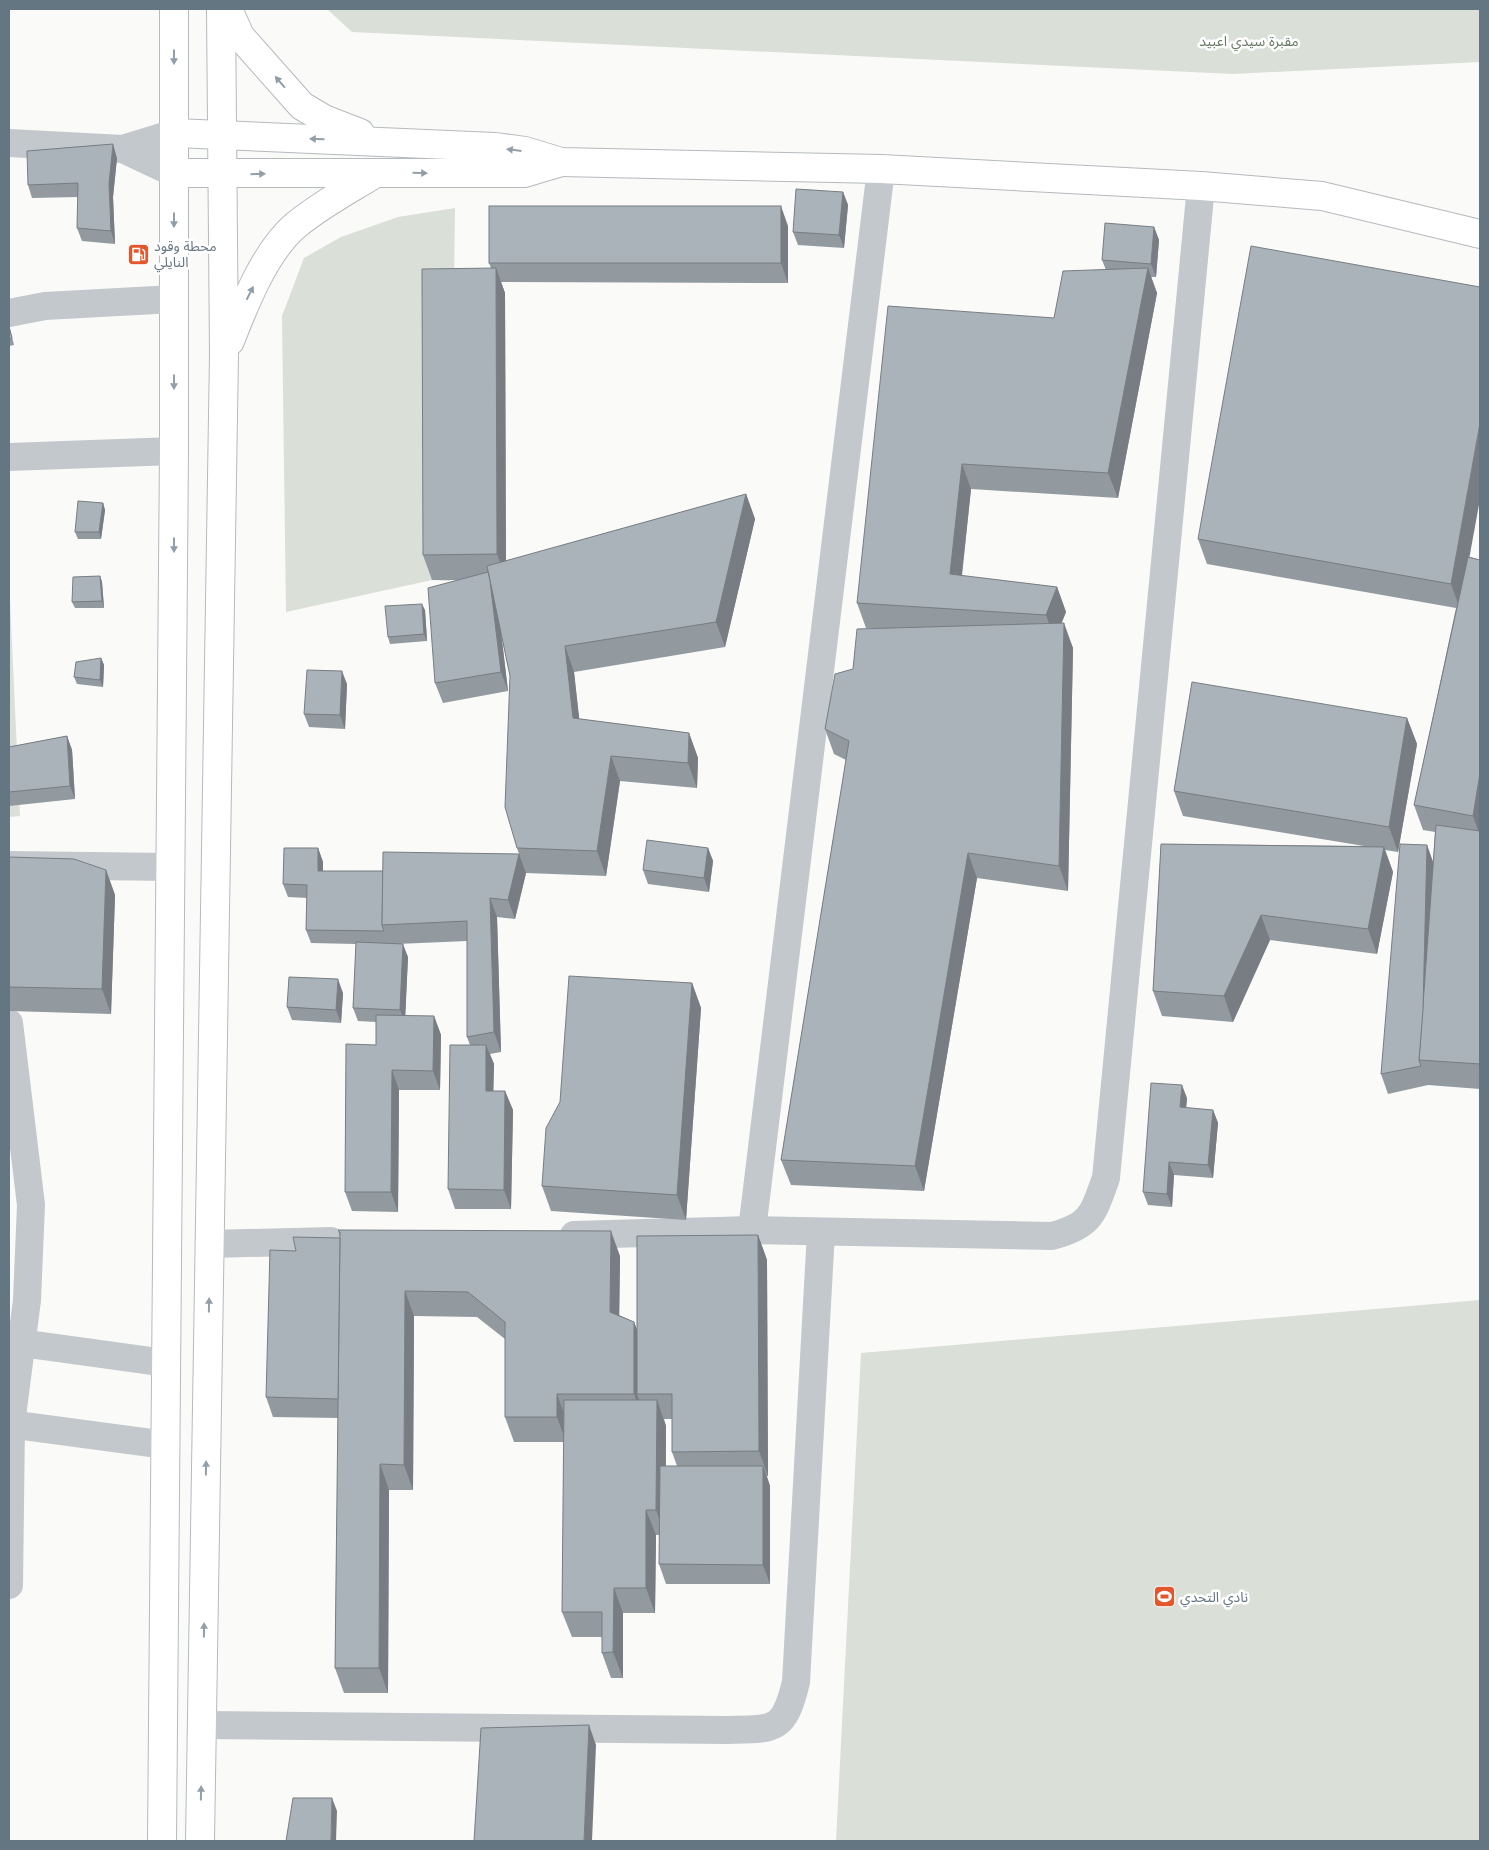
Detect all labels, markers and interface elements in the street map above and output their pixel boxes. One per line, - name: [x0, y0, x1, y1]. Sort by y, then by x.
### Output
- park label: مقبرة سيدي اعبيد: [1199, 32, 1299, 52]
- one-way arrow: [170, 50, 178, 66]
- one-way arrow: [274, 76, 285, 89]
- one-way arrow: [309, 134, 325, 142]
- one-way arrow: [506, 146, 522, 154]
- one-way arrow: [413, 169, 429, 177]
- one-way arrow: [250, 170, 266, 178]
- one-way arrow: [170, 212, 178, 228]
- place label: محطة وقود النايلي: [154, 237, 217, 273]
- fuel station icon: محطة وقود النايلي: [126, 242, 150, 266]
- one-way arrow: [246, 286, 254, 300]
- one-way arrow: [170, 375, 178, 391]
- one-way arrow: [169, 537, 177, 553]
- one-way arrow: [205, 1297, 213, 1313]
- one-way arrow: [203, 1459, 211, 1475]
- sports icon: نادي التحدي: [1152, 1585, 1176, 1609]
- place label: نادي التحدي: [1180, 1588, 1248, 1608]
- one-way arrow: [200, 1622, 208, 1638]
- one-way arrow: [197, 1784, 205, 1800]

